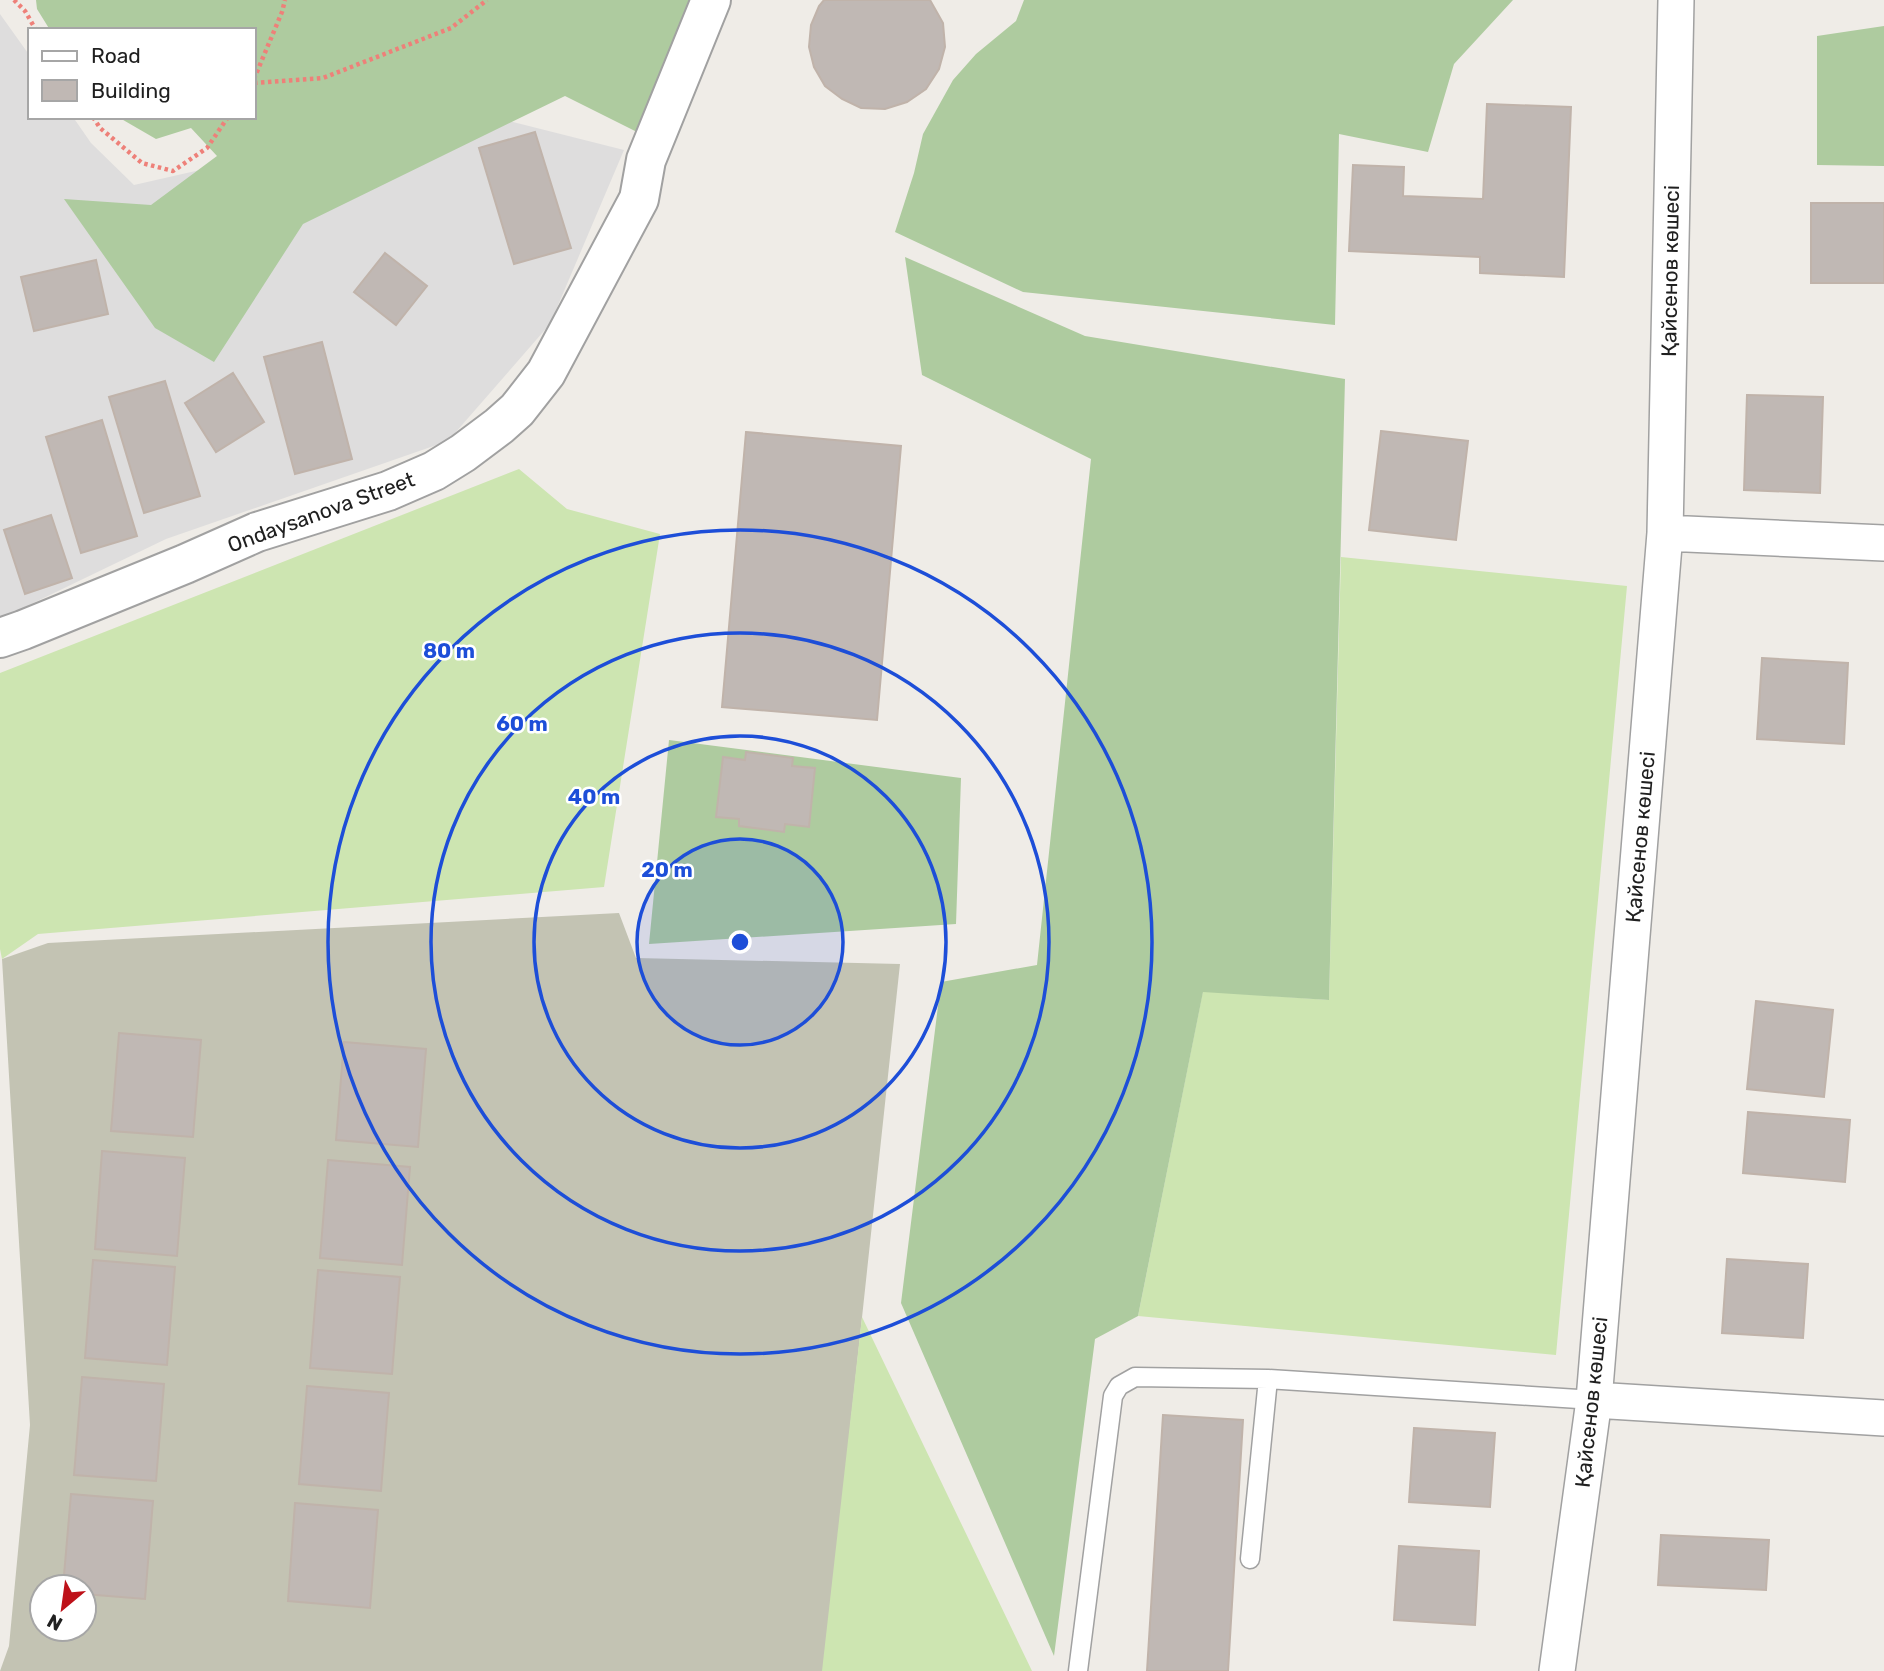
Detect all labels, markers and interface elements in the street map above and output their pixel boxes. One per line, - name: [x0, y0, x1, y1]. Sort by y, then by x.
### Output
- legend: [28, 28, 256, 119]
- text: Road: [91, 43, 141, 68]
- text: Building: [91, 78, 171, 103]
- street label: Қайсенов көшесі: [1656, 185, 1684, 357]
- street label: Ondaysanova Street: [224, 466, 418, 558]
- text: 80 m: [423, 638, 475, 663]
- text: 60 m: [496, 711, 548, 736]
- street label: Қайсенов көшесі: [1620, 750, 1660, 924]
- text: 40 m: [568, 784, 620, 809]
- text: 20 m: [641, 857, 693, 882]
- centre of rings: [728, 930, 752, 954]
- street label: Қайсенов көшесі: [1570, 1315, 1612, 1489]
- north arrow: [28, 1573, 98, 1643]
- text: N: [43, 1609, 67, 1636]

